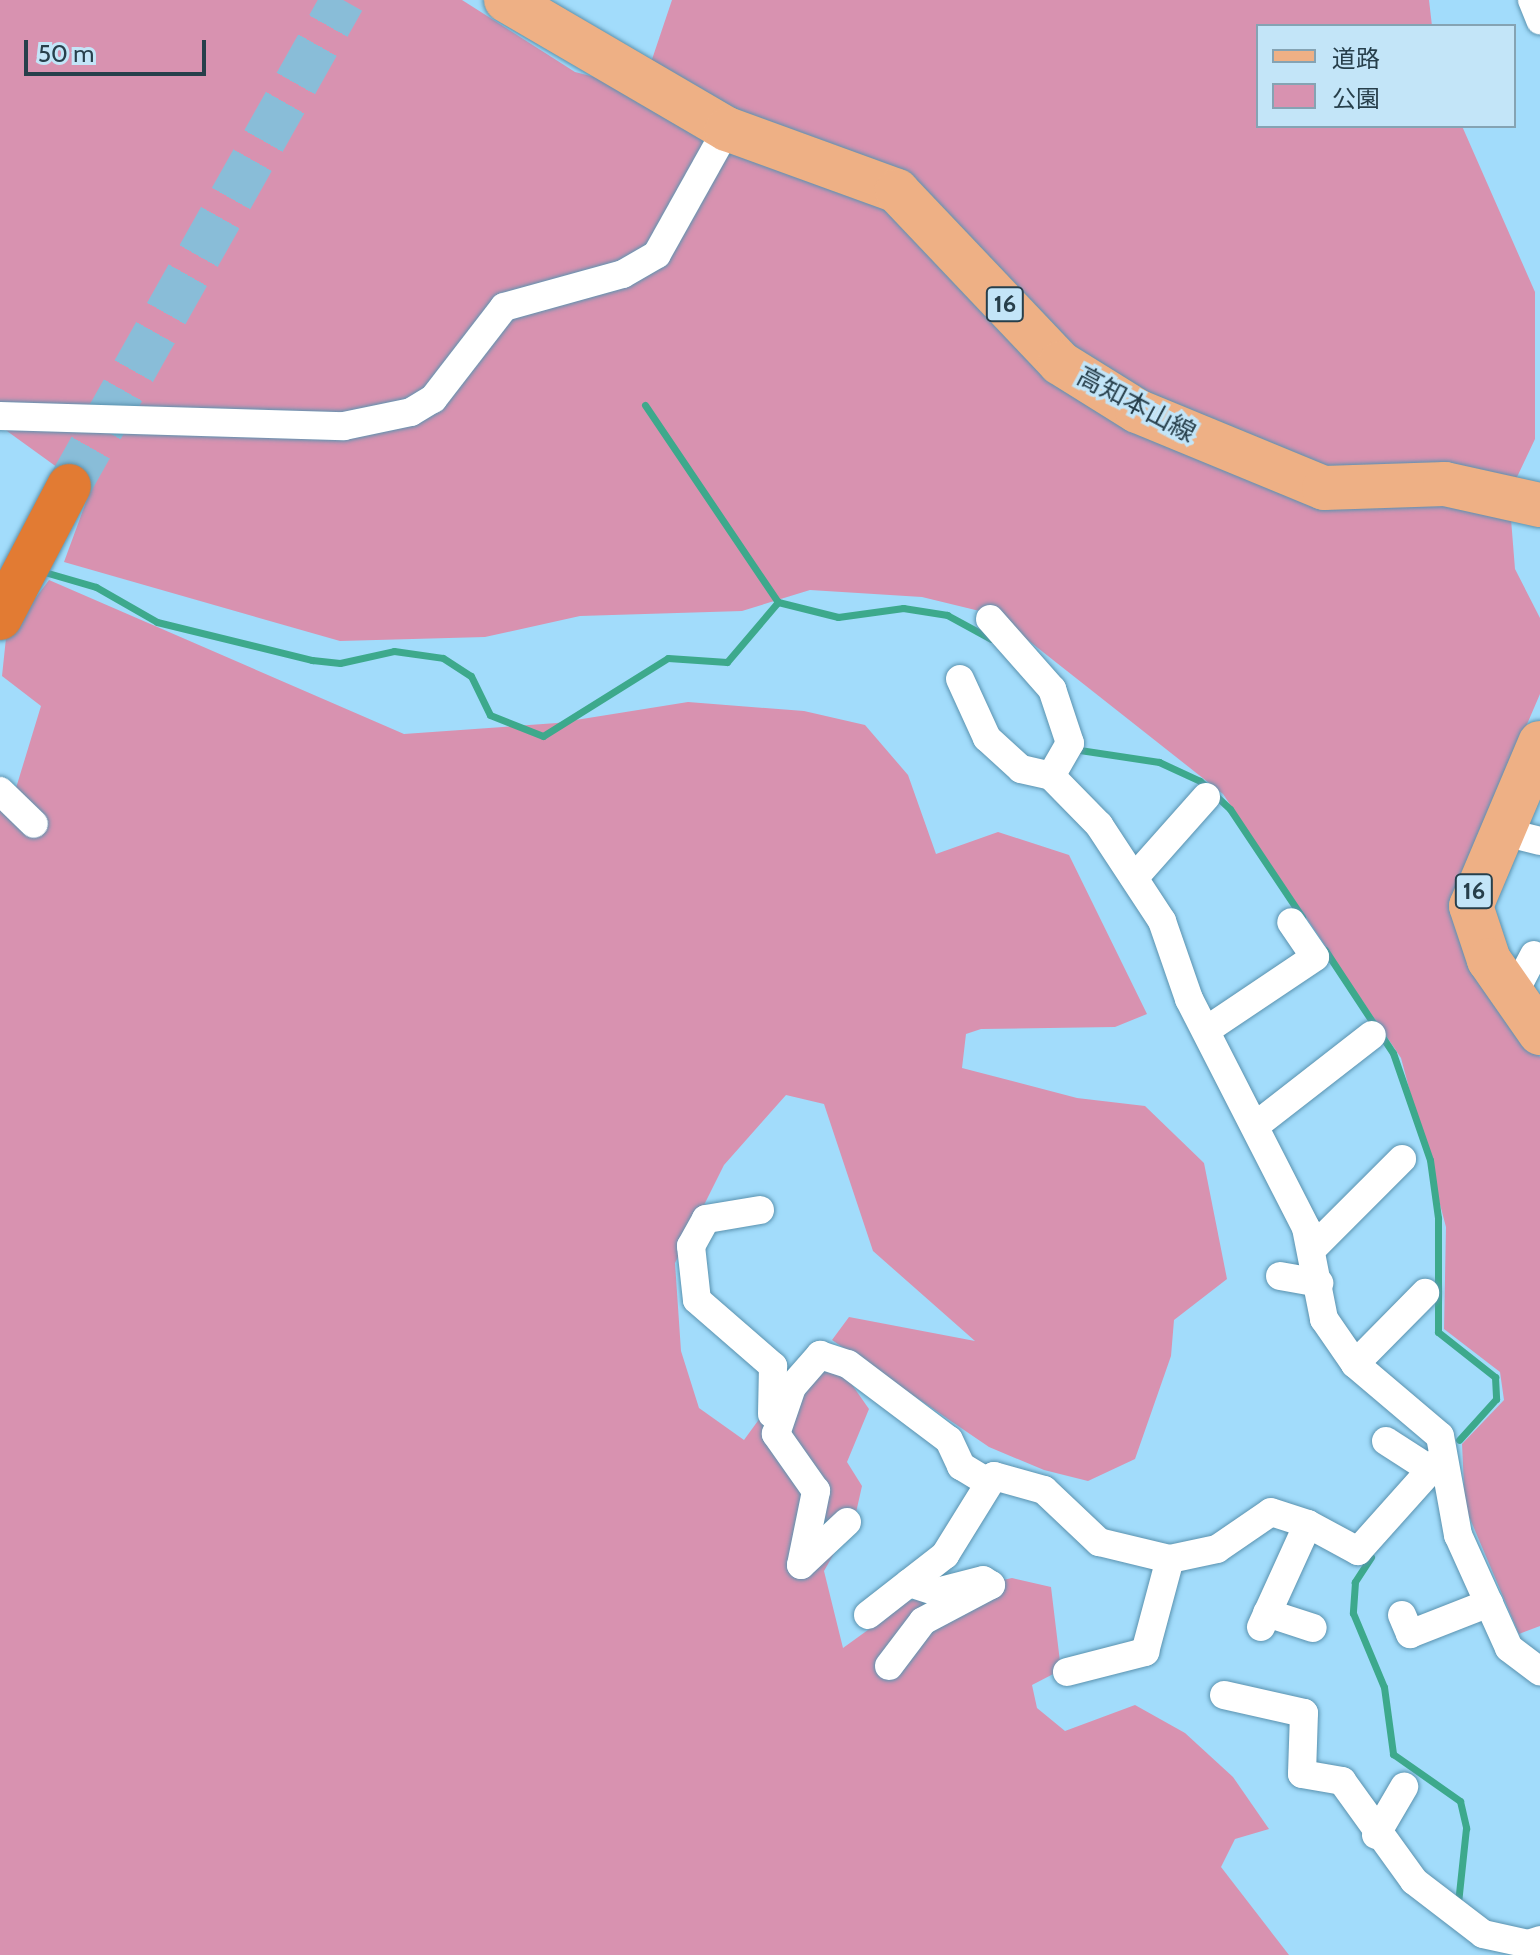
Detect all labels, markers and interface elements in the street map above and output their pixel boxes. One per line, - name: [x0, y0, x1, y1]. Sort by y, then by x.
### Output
- scale bar: [28, 24, 210, 74]
- legend: [1256, 24, 1516, 128]
- text: 50 m: [38, 39, 94, 68]
- text: 道路: [1332, 44, 1380, 73]
- text: 公園: [1332, 84, 1380, 113]
- road number: 16: [985, 284, 1025, 324]
- street label: 高知本山線: [1071, 361, 1201, 449]
- road number: 16: [1454, 871, 1494, 911]

